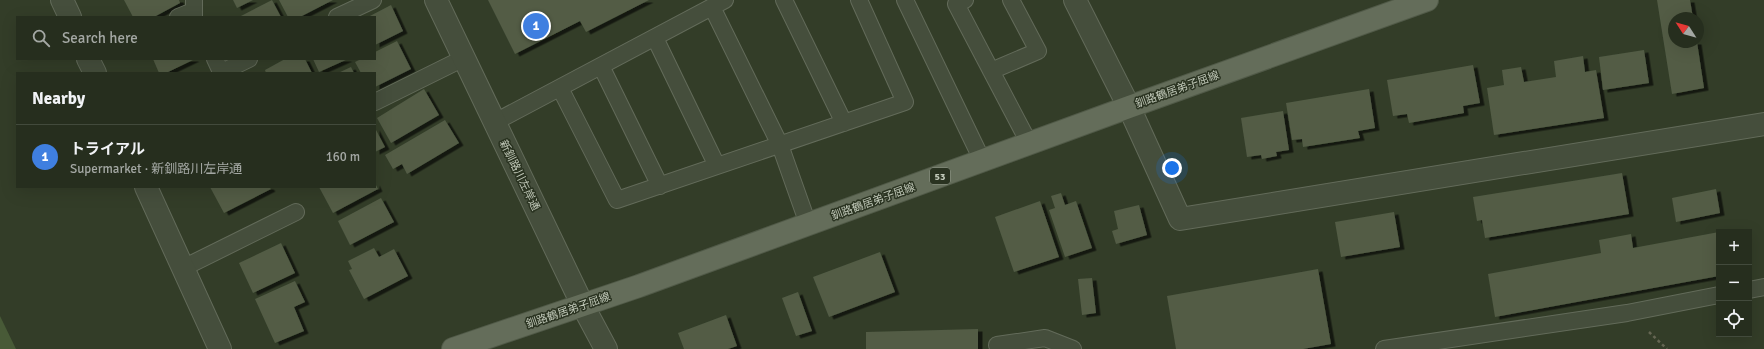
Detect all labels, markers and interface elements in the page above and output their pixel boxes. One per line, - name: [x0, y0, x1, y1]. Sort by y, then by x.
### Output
- pin: 1: [523, 11, 549, 41]
- north arrow: [1668, 12, 1704, 48]
- search box: [16, 16, 376, 60]
- icon: search: [30, 27, 52, 49]
- text: Search here: [62, 29, 138, 47]
- street label: 釧路鶴居弟子屈線: [1134, 68, 1221, 111]
- text: Nearby: [32, 88, 85, 109]
- street label: 新釧路川左岸通: [497, 138, 542, 213]
- text: トライアル: [70, 140, 145, 158]
- text: 1: [41, 149, 49, 165]
- text: 160 m: [326, 149, 360, 165]
- your location: [1162, 158, 1182, 178]
- text: Supermarket · 新釧路川左岸通: [70, 161, 242, 177]
- road number: 53: [930, 168, 950, 184]
- street label: 釧路鶴居弟子屈線: [830, 180, 917, 223]
- map controls: [1716, 229, 1752, 337]
- button: +: [1716, 229, 1752, 265]
- button: −: [1716, 265, 1752, 301]
- street label: 釧路鶴居弟子屈線: [524, 290, 612, 331]
- button: locate: [1716, 301, 1752, 337]

